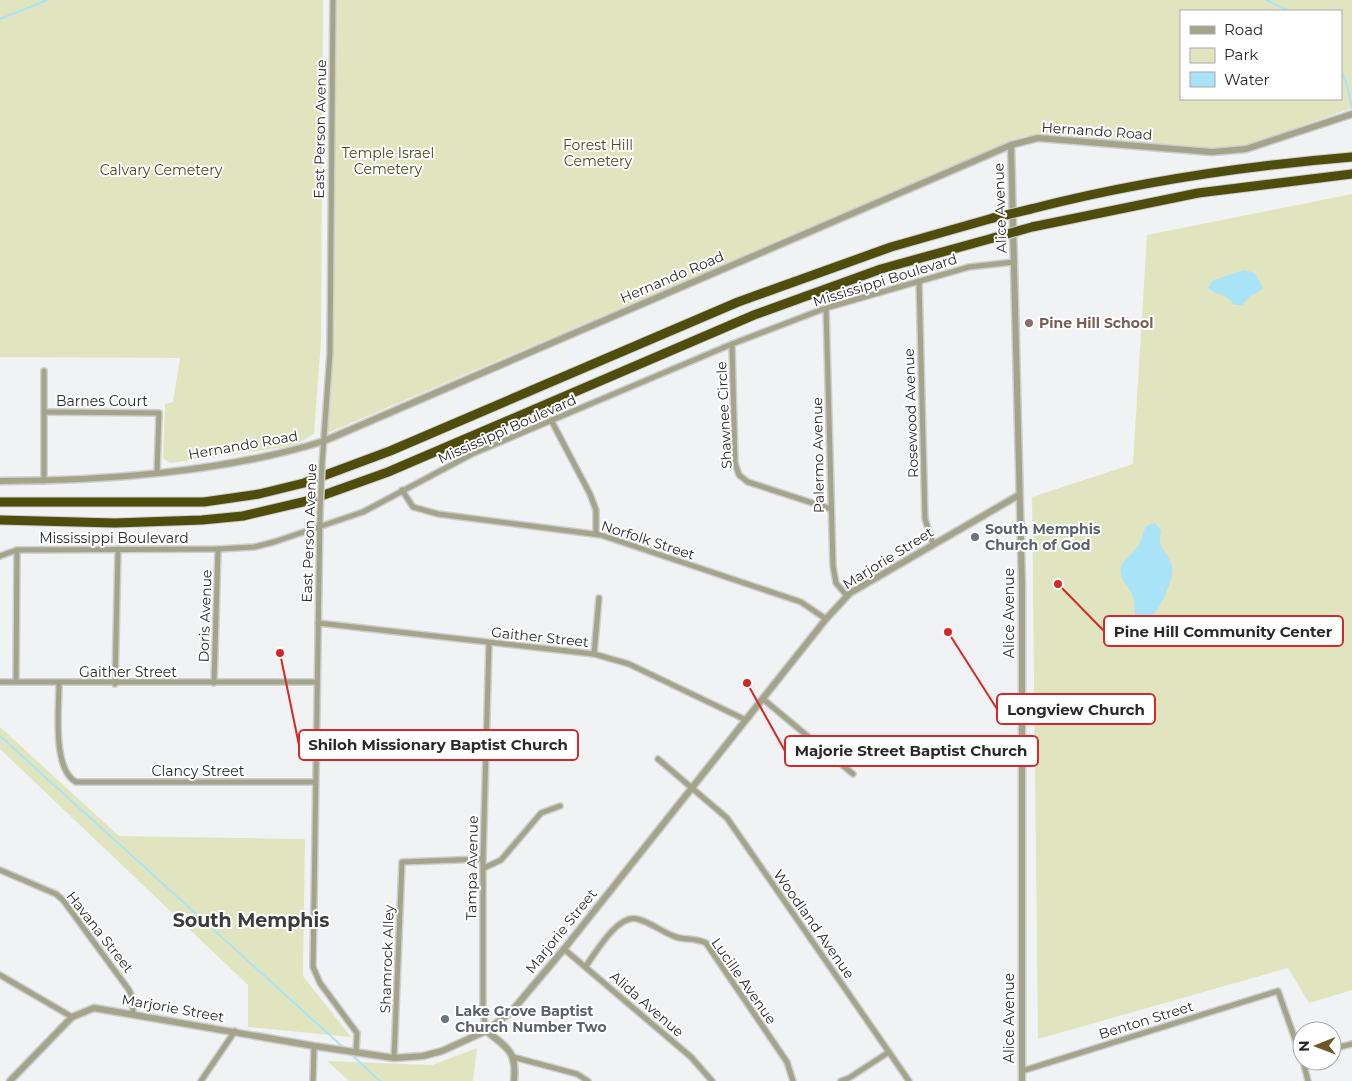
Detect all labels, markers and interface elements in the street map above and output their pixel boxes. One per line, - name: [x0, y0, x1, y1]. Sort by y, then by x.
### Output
- legend: [1180, 10, 1342, 100]
- text: Road: [1224, 20, 1263, 39]
- text: Park: [1224, 45, 1258, 64]
- street label: East Person Avenue: [310, 59, 330, 199]
- text: Water: [1224, 70, 1270, 89]
- street label: Hernando Road: [1041, 118, 1153, 144]
- park label: Forest Hill Cemetery: [563, 136, 633, 170]
- park label: Temple Israel Cemetery: [342, 144, 434, 178]
- park label: Calvary Cemetery: [100, 161, 223, 179]
- street label: Alice Avenue: [989, 163, 1011, 253]
- street label: Hernando Road: [617, 247, 727, 307]
- street label: Mississippi Boulevard: [811, 250, 959, 310]
- place label: Pine Hill School: [1039, 314, 1153, 332]
- marker: Pine Hill School: [1023, 317, 1035, 329]
- street label: Rosewood Avenue: [900, 348, 922, 478]
- street label: Shawnee Circle: [712, 361, 736, 469]
- street label: Mississippi Boulevard: [435, 390, 579, 468]
- street label: Barnes Court: [56, 392, 148, 410]
- street label: Palermo Avenue: [808, 397, 828, 513]
- street label: Hernando Road: [187, 426, 299, 464]
- street label: East Person Avenue: [298, 463, 320, 603]
- street label: Norfolk Street: [599, 516, 697, 564]
- place label: South Memphis Church of God: [985, 520, 1101, 554]
- street label: Marjorie Street: [839, 523, 937, 593]
- street label: Mississippi Boulevard: [39, 529, 189, 547]
- marker: South Memphis Church of God: [969, 531, 981, 543]
- street label: Alice Avenue: [1000, 568, 1018, 658]
- street label: Doris Avenue: [194, 569, 216, 663]
- callout: Pine Hill Community Center: [1104, 616, 1343, 646]
- text: Pine Hill Community Center: [1114, 622, 1333, 641]
- street label: Gaither Street: [490, 623, 590, 651]
- street label: Gaither Street: [79, 663, 177, 681]
- callout: Longview Church: [997, 694, 1155, 724]
- text: Longview Church: [1007, 700, 1145, 719]
- callout: Shiloh Missionary Baptist Church: [299, 730, 578, 760]
- text: Shiloh Missionary Baptist Church: [308, 735, 568, 754]
- callout: Majorie Street Baptist Church: [785, 736, 1038, 766]
- text: Majorie Street Baptist Church: [795, 741, 1027, 760]
- street label: Clancy Street: [152, 762, 245, 780]
- street label: Tampa Avenue: [462, 815, 482, 921]
- street label: Woodland Avenue: [770, 866, 858, 982]
- street label: Marjorie Street: [521, 885, 601, 977]
- street label: Havana Street: [62, 888, 138, 977]
- street label: Shamrock Alley: [376, 904, 398, 1014]
- district label: South Memphis: [173, 909, 329, 932]
- street label: Lucille Avenue: [707, 934, 781, 1028]
- street label: Alida Avenue: [606, 967, 688, 1041]
- street label: Alice Avenue: [1000, 973, 1018, 1063]
- street label: Marjorie Street: [120, 990, 226, 1026]
- street label: Benton Street: [1096, 997, 1196, 1043]
- place label: Lake Grove Baptist Church Number Two: [455, 1002, 607, 1036]
- marker: Lake Grove Baptist Church Number Two: [439, 1013, 451, 1025]
- north arrow: [1292, 1021, 1342, 1071]
- text: N: [1295, 1040, 1313, 1052]

